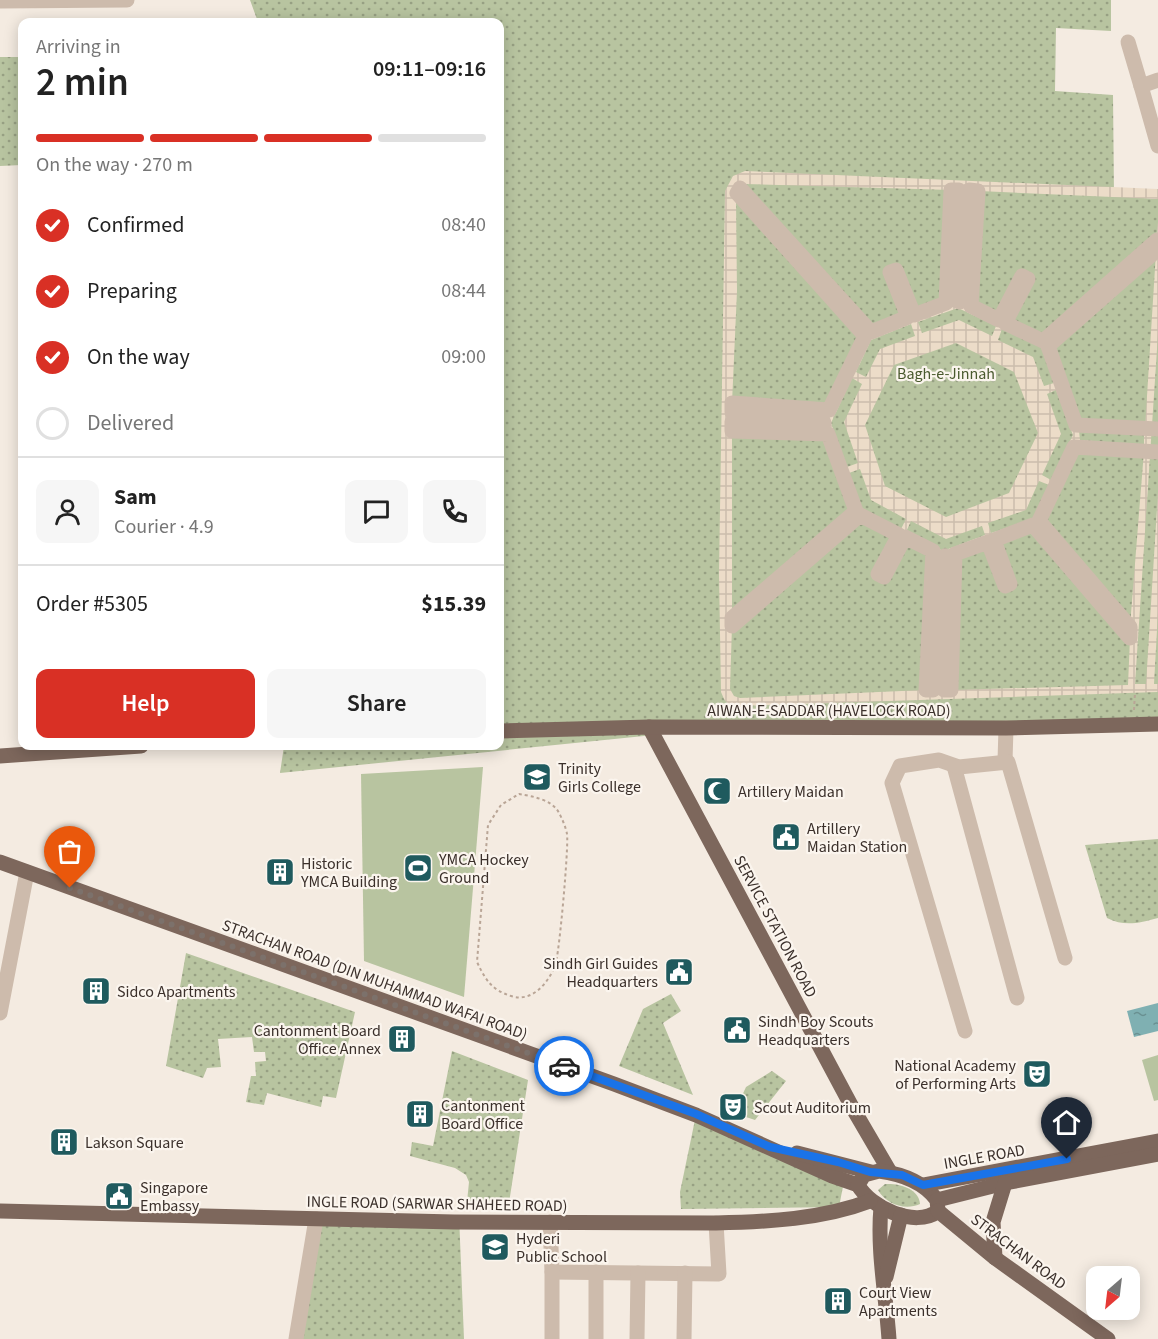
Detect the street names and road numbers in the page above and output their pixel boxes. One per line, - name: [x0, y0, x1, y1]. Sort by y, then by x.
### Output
- street label: AIWAN-E-SADDAR (HAVELOCK ROAD): [707, 700, 951, 722]
- street label: SERVICE STATION ROAD: [728, 851, 822, 1002]
- street label: STRACHAN ROAD (DIN MUHAMMAD WAFAI ROAD): [219, 914, 530, 1046]
- street label: INGLE ROAD: [942, 1139, 1027, 1175]
- street label: INGLE ROAD (SARWAR SHAHEED ROAD): [306, 1191, 568, 1217]
- street label: STRACHAN ROAD: [966, 1209, 1071, 1295]

